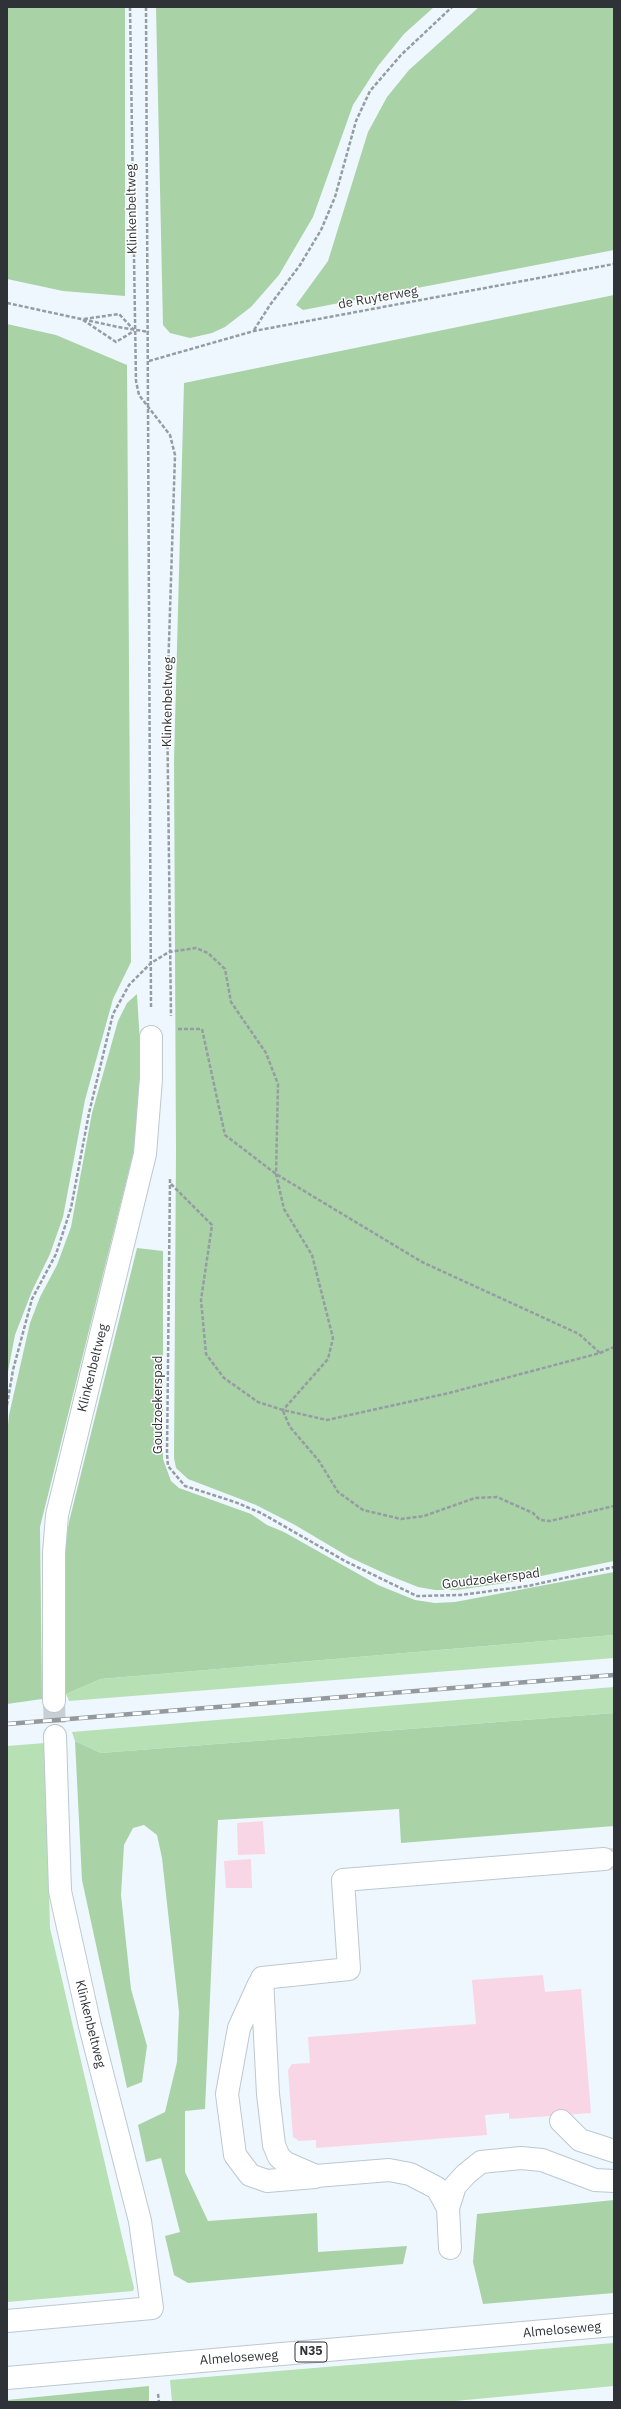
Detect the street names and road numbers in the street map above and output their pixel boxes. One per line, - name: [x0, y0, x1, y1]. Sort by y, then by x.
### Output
- street label: Klinkenbeltweg: [123, 164, 141, 254]
- street label: de Ruyterweg: [337, 283, 419, 313]
- street label: Klinkenbeltweg: [159, 657, 177, 747]
- street label: Klinkenbeltweg: [75, 1322, 111, 1414]
- street label: Goudzoekerspad: [150, 1356, 166, 1454]
- street label: Goudzoekerspad: [441, 1565, 541, 1593]
- street label: Klinkenbeltweg: [72, 1978, 108, 2070]
- street label: Almeloseweg: [522, 2319, 602, 2341]
- road number: N35: [295, 2342, 327, 2362]
- street label: Almeloseweg: [199, 2347, 279, 2369]

